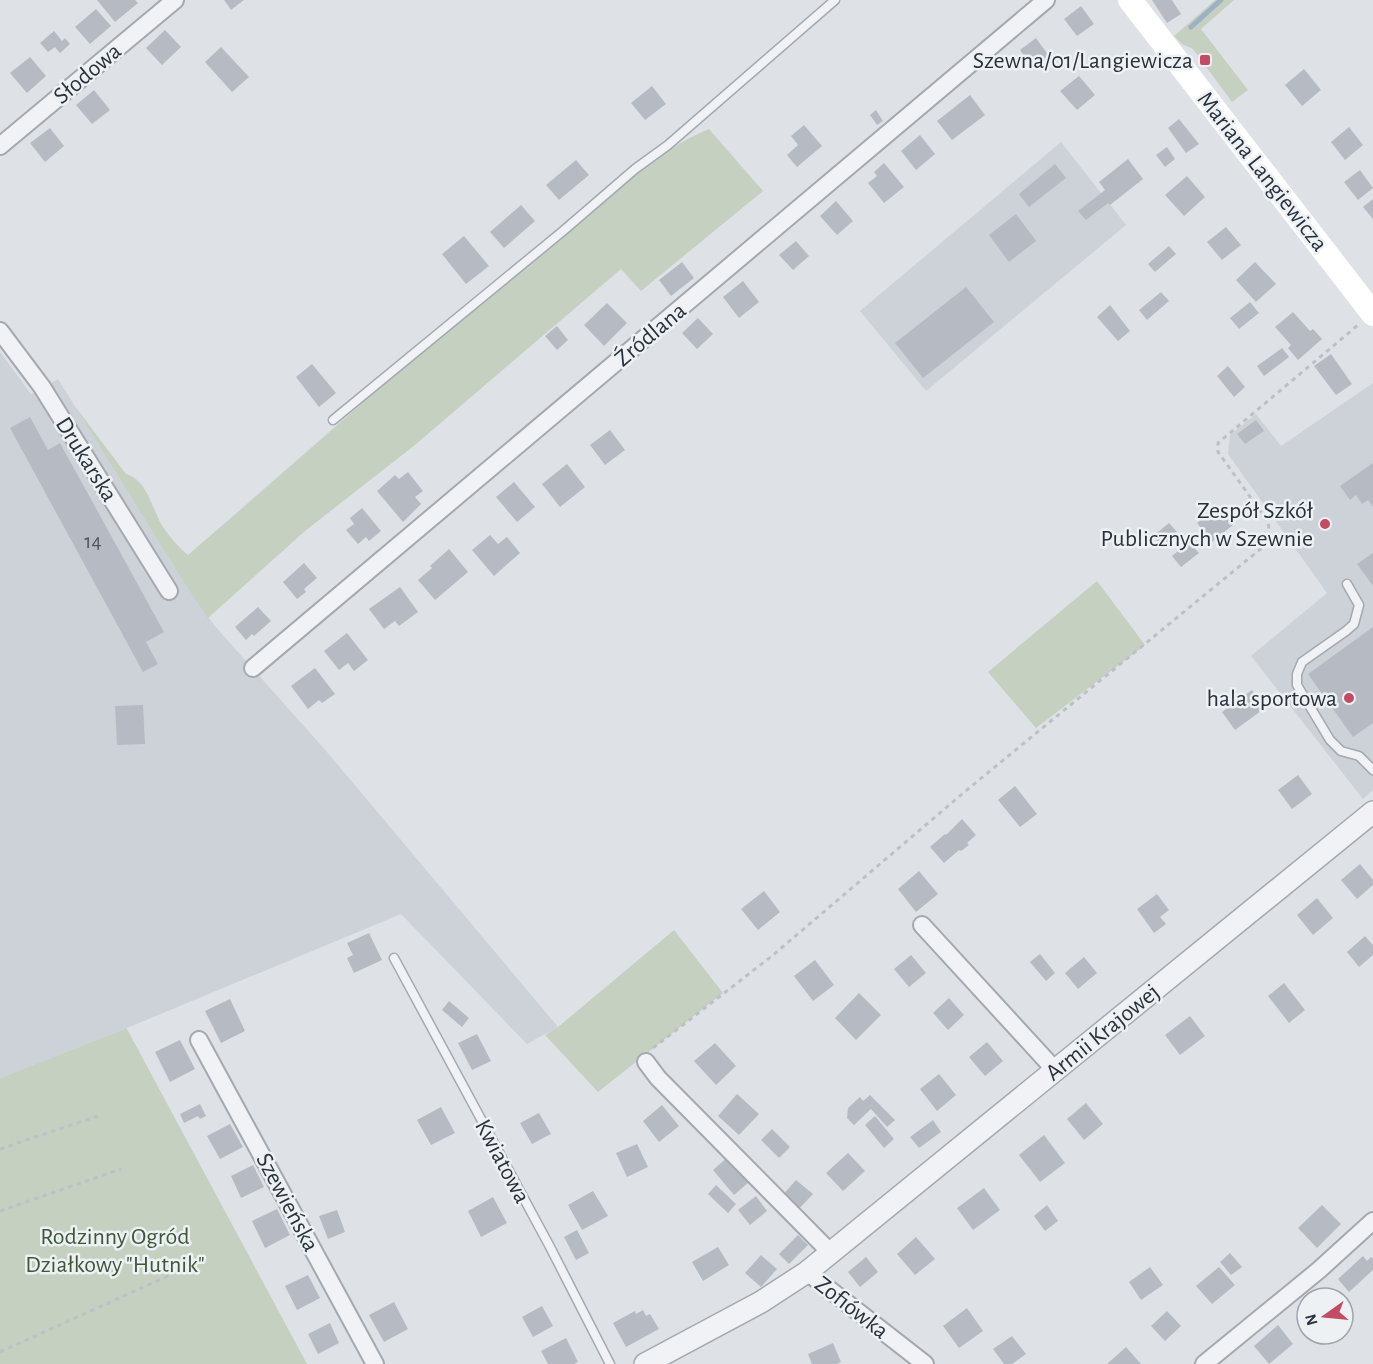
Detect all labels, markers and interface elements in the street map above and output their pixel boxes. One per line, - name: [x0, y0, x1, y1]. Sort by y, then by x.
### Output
- street label: Słodowa: [49, 39, 126, 109]
- place label: Szewna/01/Langiewicza: [973, 49, 1193, 73]
- marker: Szewna/01/Langiewicza: [1198, 53, 1212, 67]
- street label: Mariana Langiewicza: [1193, 87, 1332, 256]
- street label: Źródlana: [609, 297, 691, 371]
- street label: Drukarska: [51, 413, 121, 506]
- place label: Zespół Szkół Publicznych w Szewnie: [1100, 499, 1314, 551]
- marker: Zespół Szkół Publicznych w Szewnie: [1318, 517, 1332, 531]
- house number: 14: [84, 531, 102, 552]
- place label: hala sportowa: [1206, 687, 1337, 711]
- marker: hala sportowa: [1342, 691, 1356, 705]
- street label: Armii Krajowej: [1041, 980, 1164, 1086]
- street label: Kwiatowa: [470, 1116, 534, 1207]
- street label: Szewieńska: [251, 1149, 323, 1256]
- park label: Rodzinny Ogród Działkowy "Hutnik": [25, 1225, 205, 1277]
- street label: Zofiówka: [810, 1272, 893, 1344]
- north arrow: [1295, 1286, 1355, 1346]
- text: N: [1302, 1312, 1321, 1327]

